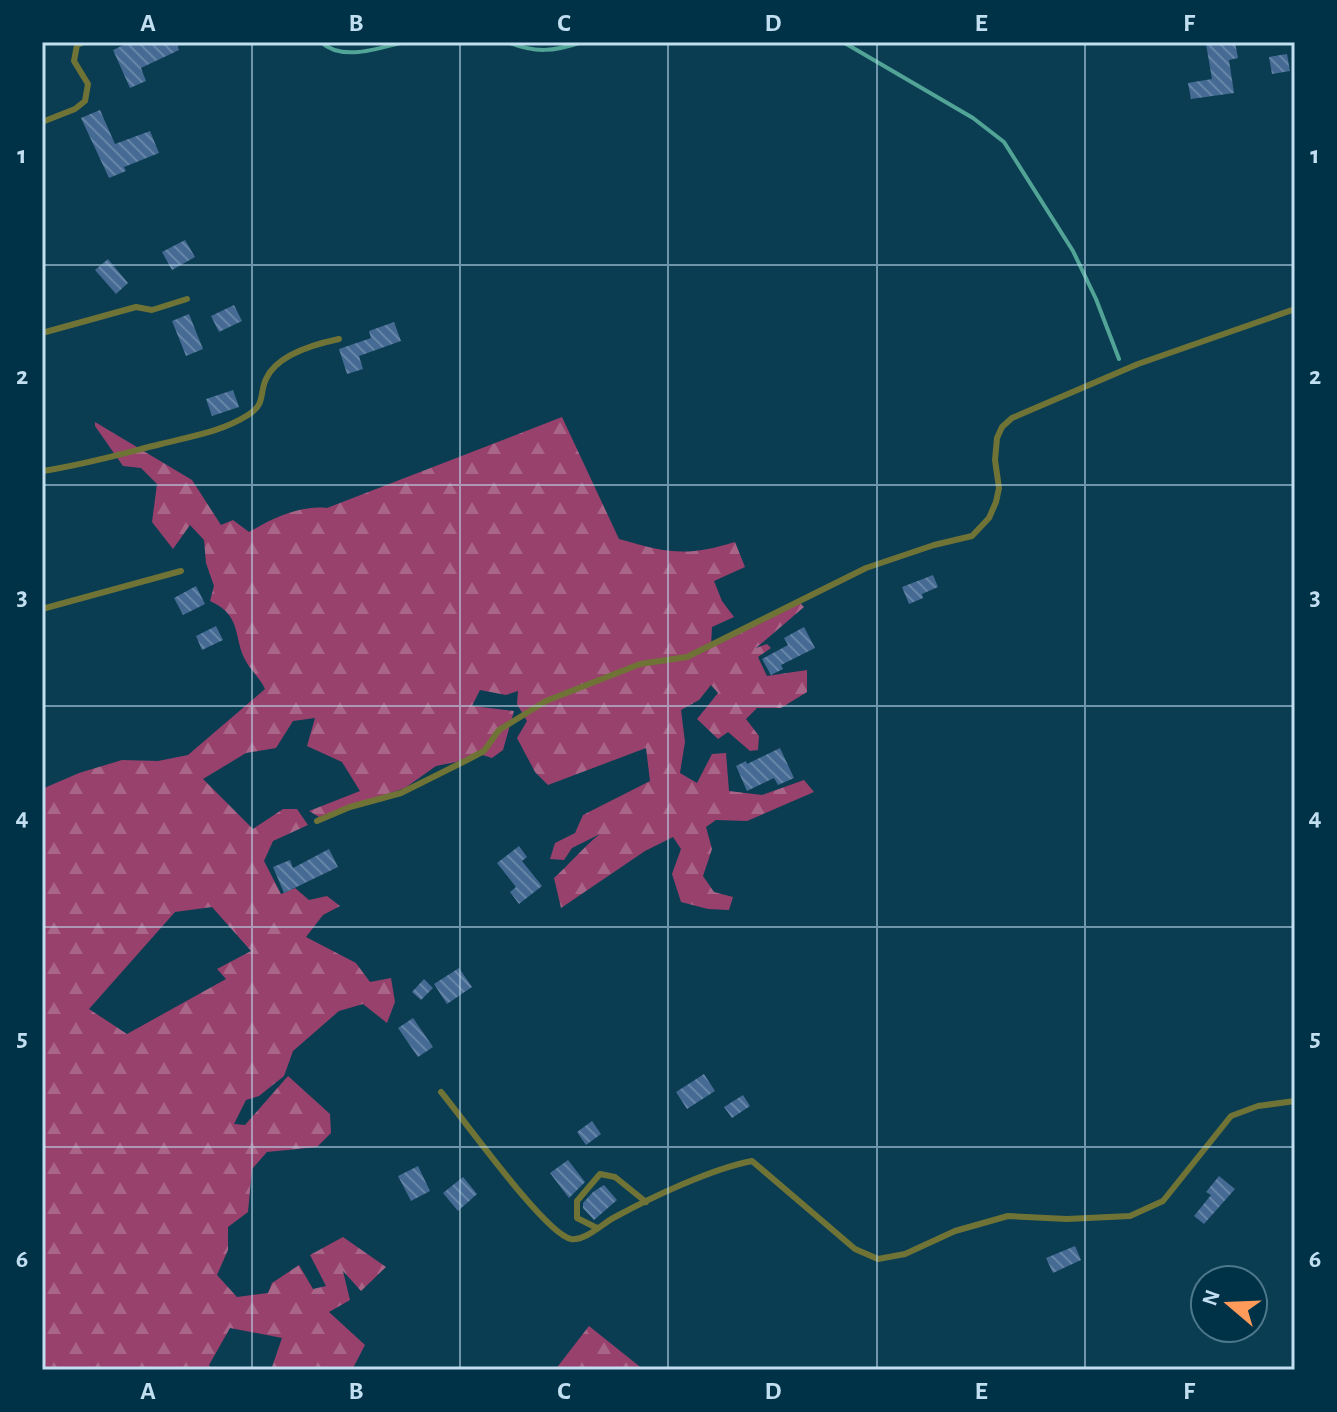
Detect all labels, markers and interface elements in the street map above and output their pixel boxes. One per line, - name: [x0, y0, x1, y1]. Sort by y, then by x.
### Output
- text: A: [140, 10, 156, 36]
- text: B: [348, 10, 364, 36]
- text: C: [557, 10, 571, 36]
- text: D: [764, 10, 782, 36]
- text: E: [974, 10, 988, 36]
- text: F: [1183, 10, 1196, 36]
- text: 1: [17, 142, 27, 168]
- text: 1: [1310, 142, 1320, 168]
- text: 2: [16, 363, 28, 389]
- text: 2: [1309, 363, 1321, 389]
- text: 3: [16, 584, 28, 610]
- text: 3: [1309, 584, 1321, 610]
- text: 4: [15, 804, 29, 830]
- text: 4: [1308, 804, 1322, 830]
- text: 5: [16, 1025, 28, 1051]
- text: 5: [1309, 1025, 1321, 1051]
- text: 6: [16, 1246, 28, 1272]
- text: 6: [1309, 1246, 1321, 1272]
- north arrow: [1189, 1264, 1269, 1344]
- text: N: [1198, 1287, 1224, 1309]
- text: A: [140, 1378, 156, 1404]
- text: B: [348, 1378, 364, 1404]
- text: C: [557, 1378, 571, 1404]
- text: D: [764, 1378, 782, 1404]
- text: E: [974, 1378, 988, 1404]
- text: F: [1183, 1378, 1196, 1404]

